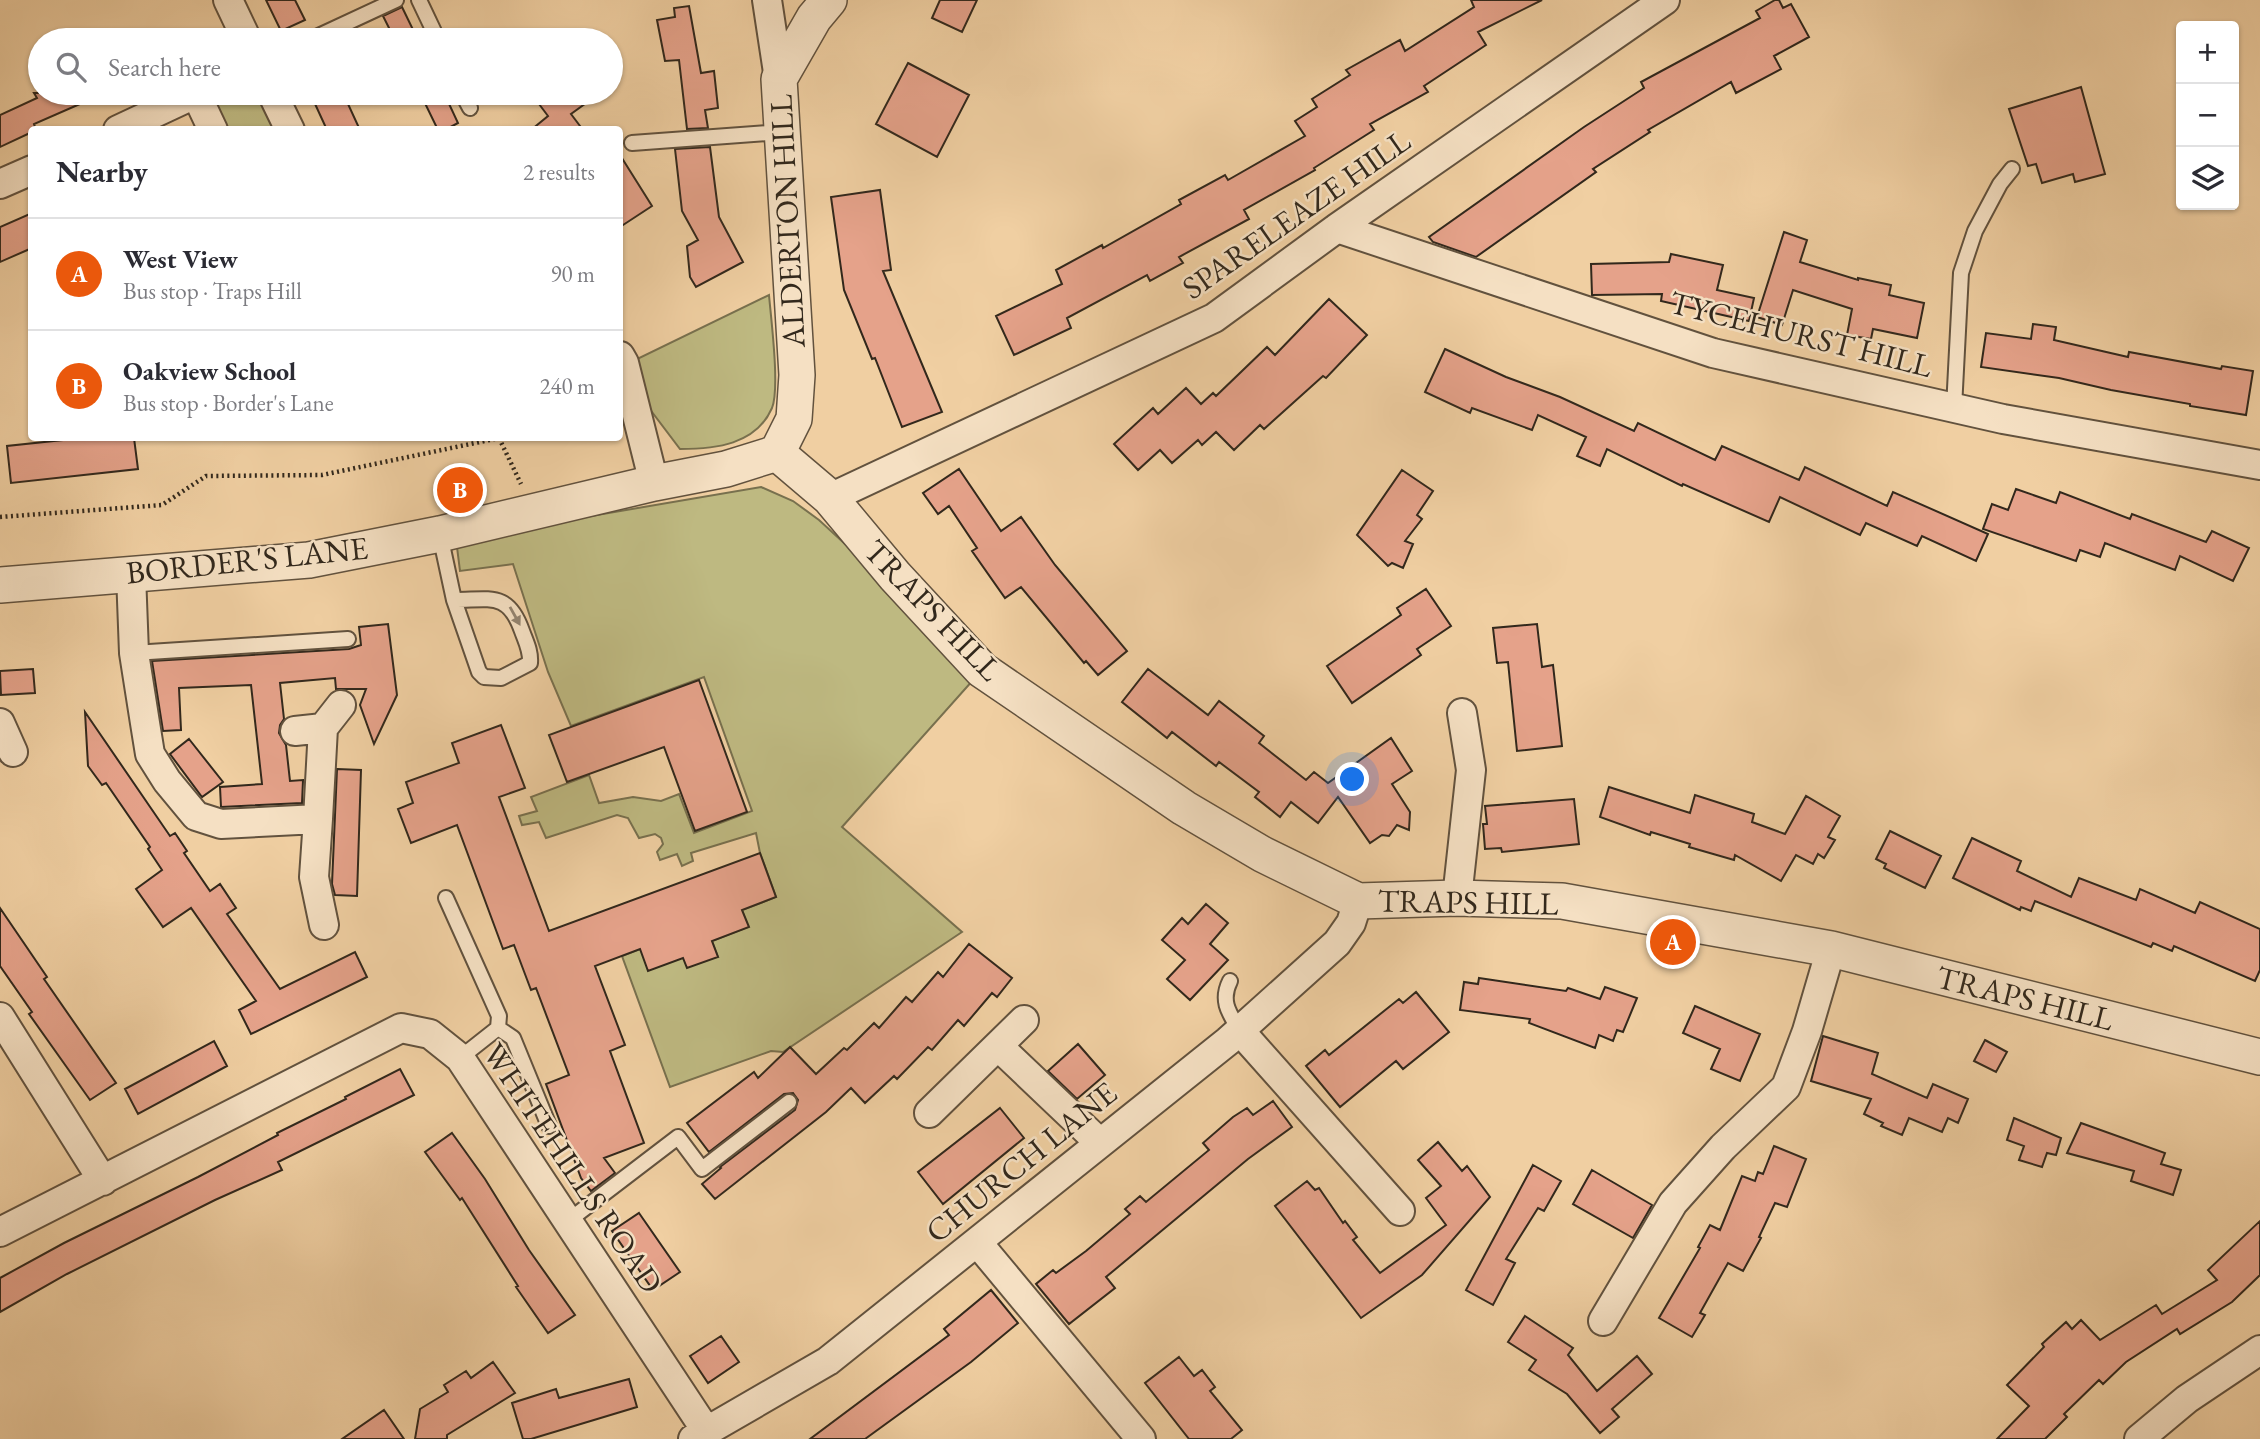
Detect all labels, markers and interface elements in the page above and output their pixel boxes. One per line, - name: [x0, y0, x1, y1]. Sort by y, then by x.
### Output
- map controls: [2176, 21, 2239, 210]
- button: +: [2176, 21, 2239, 84]
- search box: [28, 28, 623, 105]
- icon: search: [52, 48, 90, 86]
- text: Search here: [108, 50, 221, 84]
- button: −: [2176, 84, 2239, 147]
- street label: ALDERTON HILL: [759, 93, 815, 350]
- street label: SPARELEAZE HILL: [1174, 119, 1419, 308]
- button: layers: [2176, 147, 2239, 210]
- text: Nearby: [56, 152, 148, 191]
- text: 2 results: [523, 157, 595, 187]
- text: West View: [123, 242, 238, 276]
- text: A: [71, 259, 87, 289]
- text: 90 m: [550, 259, 595, 289]
- text: Bus stop · Traps Hill: [123, 276, 302, 306]
- street label: TYCEHURST HILL: [1665, 281, 1937, 387]
- text: Oakview School: [123, 354, 296, 388]
- text: B: [72, 371, 86, 401]
- text: 240 m: [539, 371, 595, 401]
- text: Bus stop · Border's Lane: [123, 388, 334, 418]
- pin: B: [437, 464, 483, 516]
- street label: BORDER'S LANE: [124, 526, 370, 594]
- street label: TRAPS HILL: [855, 530, 1011, 690]
- one-way arrow: [509, 606, 521, 626]
- your location: [1335, 762, 1369, 796]
- street label: TRAPS HILL: [1377, 879, 1559, 925]
- pin: A: [1650, 916, 1696, 968]
- street label: TRAPS HILL: [1932, 956, 2118, 1040]
- street label: WHITEHILLS ROAD: [473, 1035, 673, 1301]
- street label: CHURCH LANE: [917, 1072, 1125, 1252]

